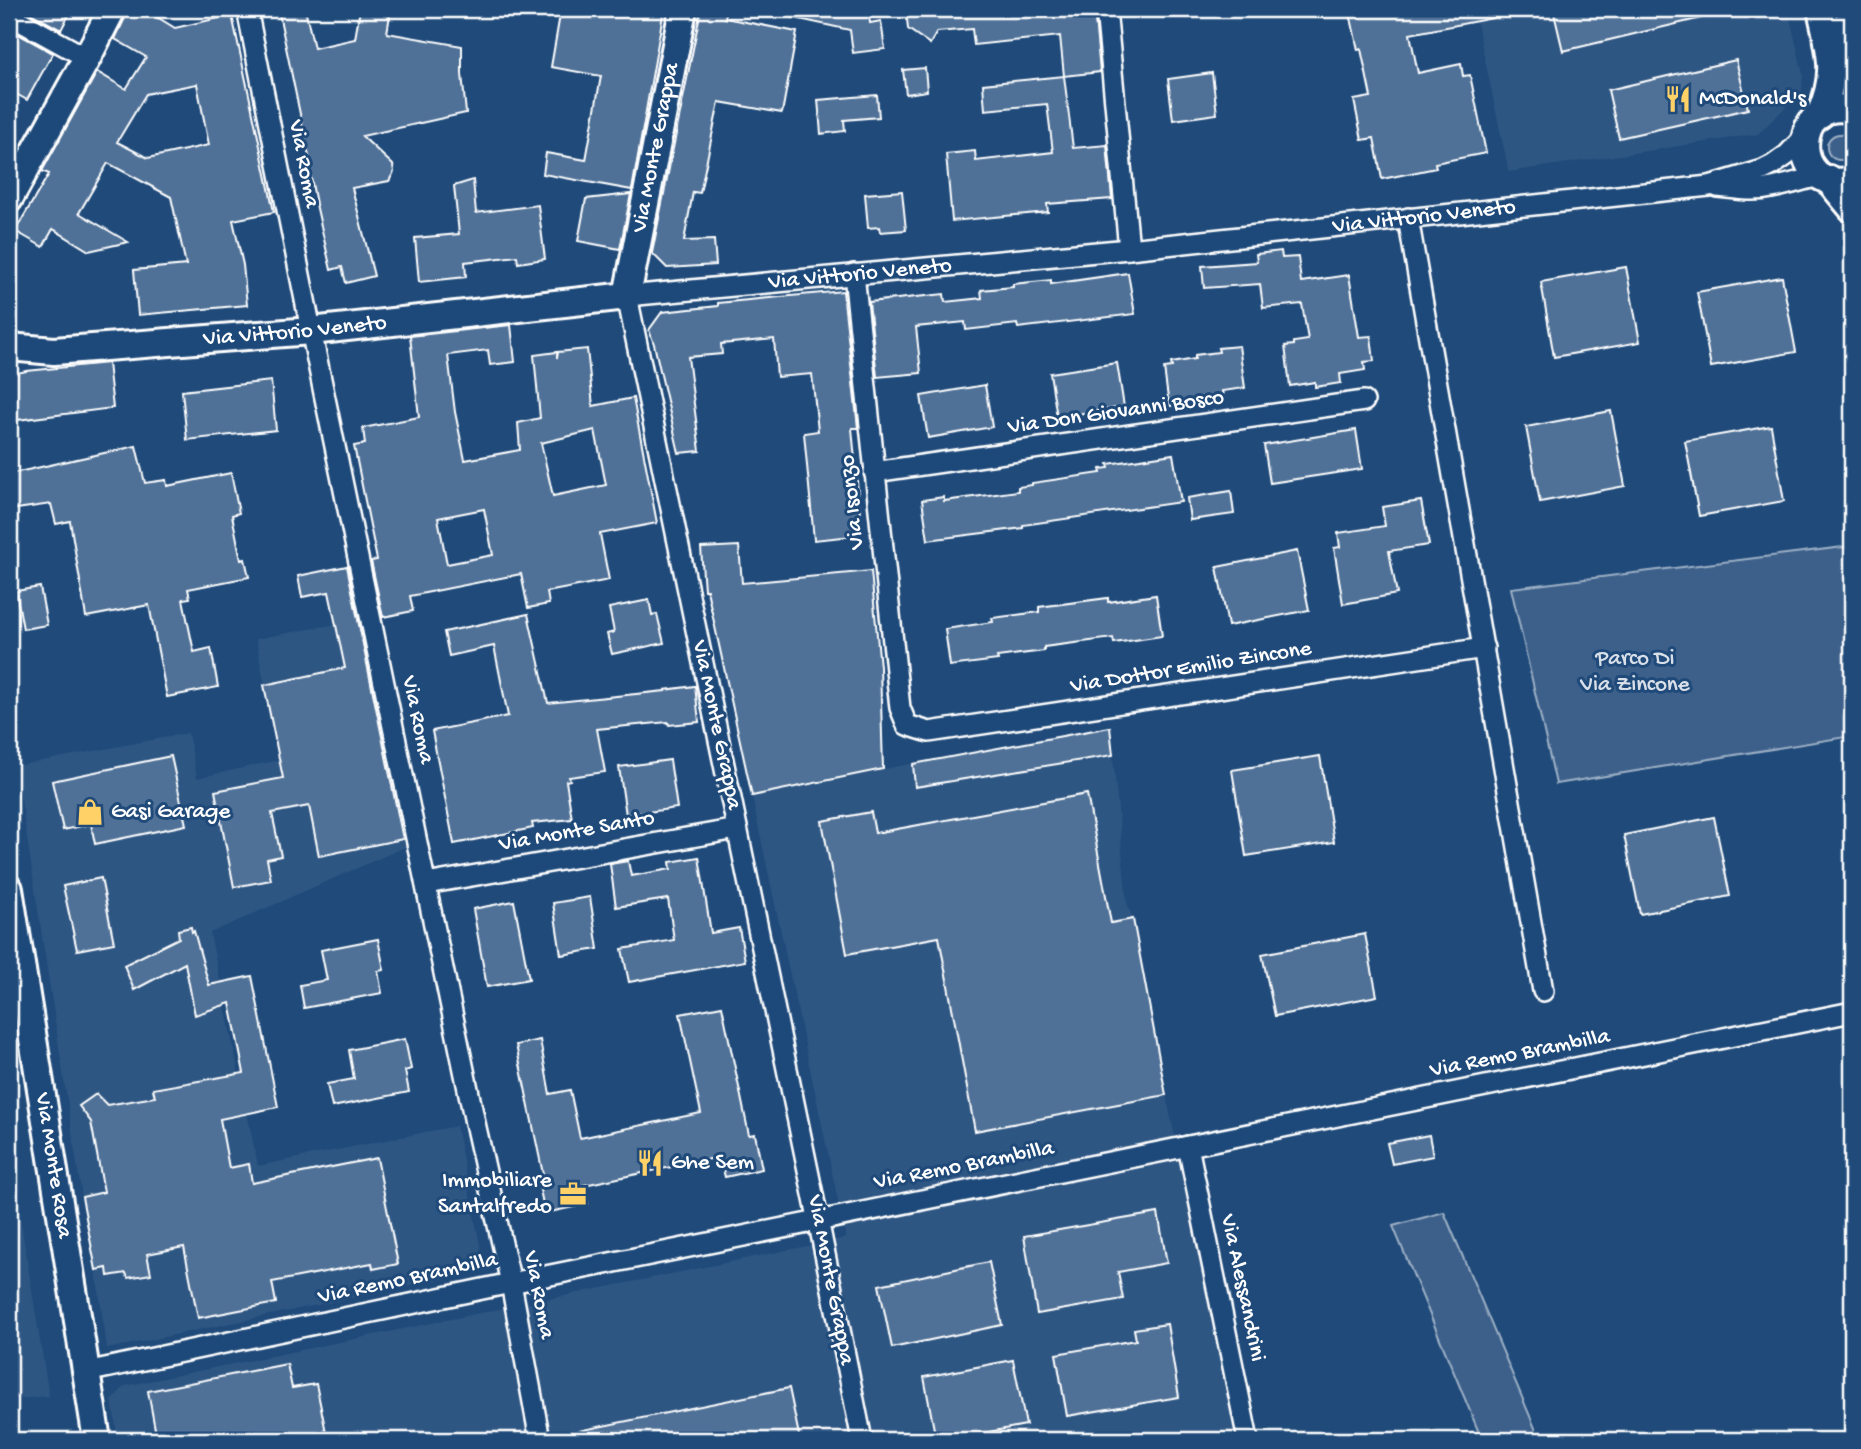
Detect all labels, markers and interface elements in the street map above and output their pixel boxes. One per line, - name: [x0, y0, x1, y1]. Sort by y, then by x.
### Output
- street label: Via Monte Grappa: [626, 59, 686, 236]
- restaurant icon: McDonald's: [1663, 84, 1693, 114]
- place label: McDonald's: [1699, 86, 1807, 113]
- street label: Via Roma: [281, 117, 325, 211]
- street label: Via Vittorio Veneto: [1330, 194, 1517, 240]
- street label: Via Vittorio Veneto: [766, 252, 953, 296]
- street label: Via Vittorio Veneto: [201, 309, 388, 353]
- street label: Via Don Giovanni Bosco: [1005, 384, 1226, 442]
- street label: Via Isonzo: [835, 453, 871, 552]
- street label: Via Dottor Emilio Zincone: [1068, 635, 1315, 701]
- street label: Via Monte Grappa: [685, 637, 747, 813]
- park label: Parco Di Via Zincone: [1579, 646, 1691, 699]
- street label: Via Roma: [394, 673, 440, 768]
- shop icon: Gasi Garage: [75, 797, 105, 827]
- place label: Gasi Garage: [111, 799, 231, 826]
- street label: Via Monte Santo: [496, 805, 657, 859]
- street label: Via Remo Brambilla: [1427, 1023, 1613, 1085]
- street label: Via Monte Rosa: [28, 1090, 78, 1241]
- street label: Via Remo Brambilla: [871, 1135, 1057, 1197]
- restaurant icon: Ghe Sem: [635, 1148, 665, 1178]
- place label: Ghe Sem: [671, 1150, 754, 1177]
- place label: Immobiliare Santalfredo: [438, 1168, 553, 1221]
- office icon: Immobiliare Santalfredo: [558, 1179, 588, 1209]
- street label: Via Monte Grappa: [800, 1192, 860, 1368]
- street label: Via Alessandrini: [1213, 1211, 1271, 1364]
- street label: Via Remo Brambilla: [315, 1247, 501, 1311]
- street label: Via Roma: [516, 1248, 560, 1342]

